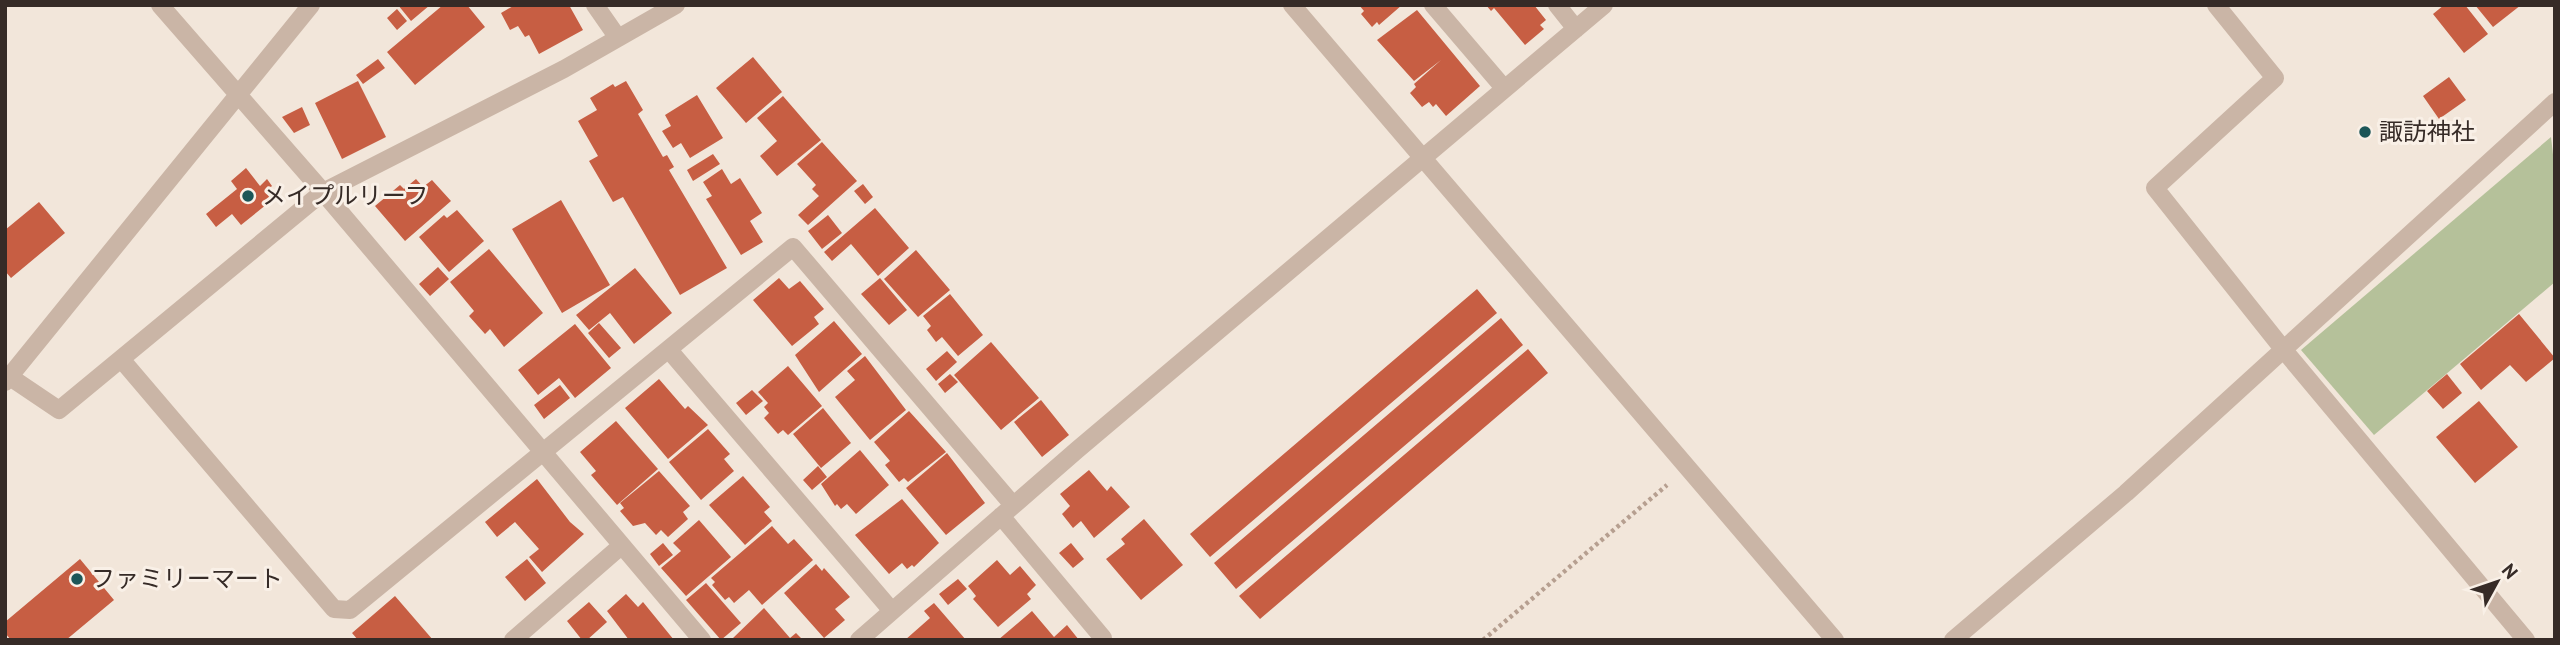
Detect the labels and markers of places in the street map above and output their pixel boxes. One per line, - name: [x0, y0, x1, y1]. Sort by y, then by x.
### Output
- place label: 諏訪神社: [2379, 116, 2475, 147]
- marker: 諏訪神社: [2357, 124, 2373, 140]
- place label: メイプルリーフ: [262, 180, 429, 211]
- marker: メイプルリーフ: [240, 188, 256, 204]
- place label: ファミリーマート: [91, 563, 283, 594]
- marker: ファミリーマート: [69, 571, 85, 587]

